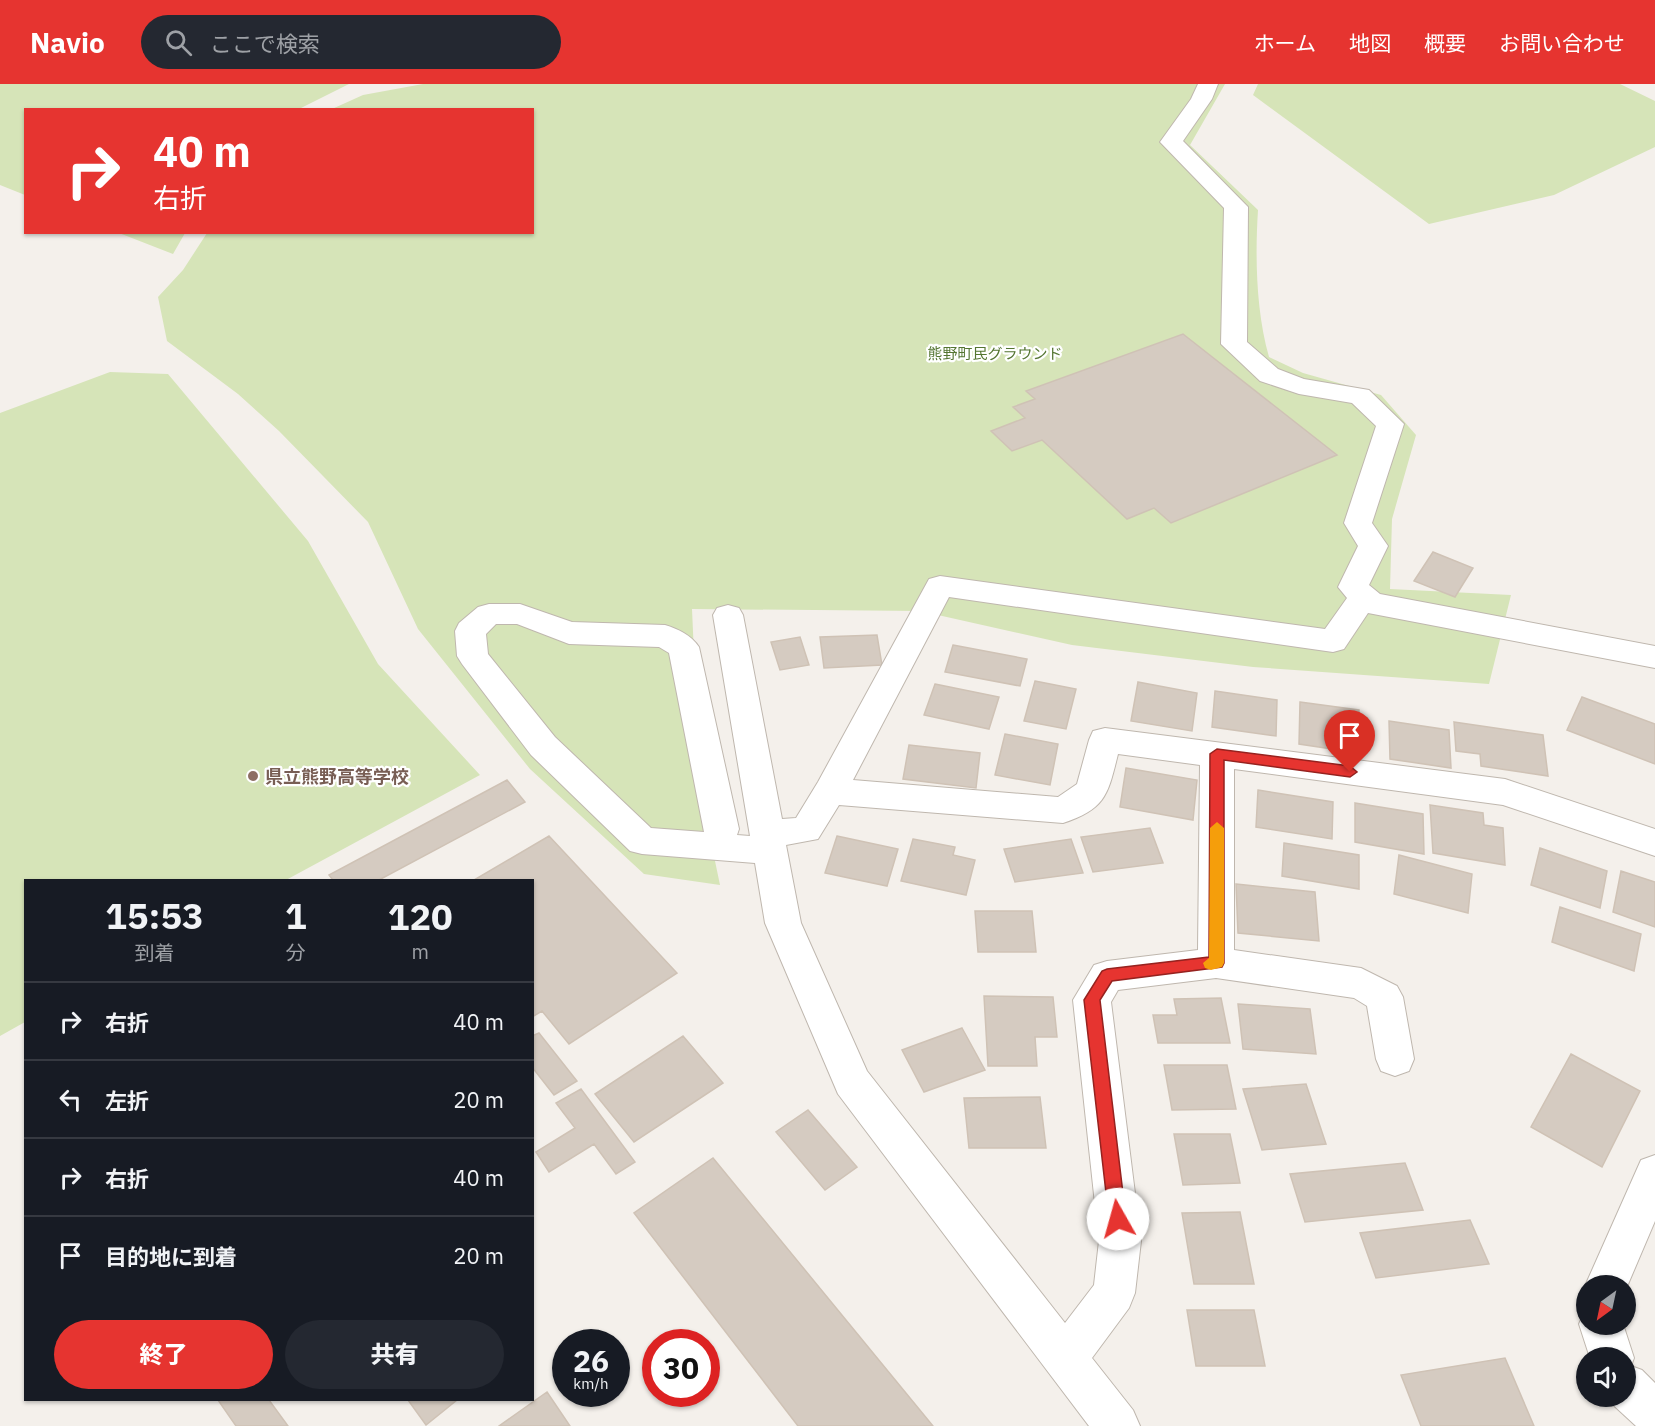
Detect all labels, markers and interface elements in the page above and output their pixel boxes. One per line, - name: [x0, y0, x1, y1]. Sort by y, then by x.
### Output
- search box: [141, 15, 561, 69]
- text: Navio: [30, 24, 105, 61]
- icon: search: [162, 26, 195, 59]
- text: ここで検索: [210, 29, 320, 58]
- text: ホーム: [1254, 29, 1316, 57]
- text: 地図: [1349, 29, 1391, 57]
- text: 概要: [1424, 29, 1466, 57]
- text: お問い合わせ: [1499, 29, 1625, 57]
- text: 40 m: [153, 124, 251, 179]
- icon: right: [54, 132, 132, 210]
- text: 右折: [153, 180, 207, 215]
- park label: 熊野町民グラウンド: [927, 344, 1063, 363]
- pin: [1324, 710, 1375, 772]
- icon: arrive: [1333, 719, 1366, 752]
- place label: 県立熊野高等学校: [265, 765, 409, 788]
- marker: 県立熊野高等学校: [246, 769, 260, 783]
- text: 15:53: [105, 892, 204, 939]
- text: 1: [285, 892, 307, 939]
- text: 120: [388, 893, 453, 940]
- text: m: [412, 938, 429, 965]
- text: 到着: [134, 939, 174, 966]
- text: 分: [286, 939, 306, 966]
- icon: right: [54, 1005, 87, 1038]
- text: 40 m: [453, 1007, 504, 1036]
- text: 右折: [105, 1008, 149, 1037]
- icon: left: [54, 1083, 87, 1116]
- text: 20 m: [453, 1085, 504, 1114]
- text: 左折: [105, 1086, 149, 1115]
- icon: right: [54, 1161, 87, 1194]
- text: 40 m: [453, 1163, 504, 1192]
- text: 右折: [105, 1164, 149, 1193]
- position arrow: [1086, 1187, 1150, 1251]
- icon: arrive: [54, 1239, 87, 1272]
- text: 20 m: [453, 1241, 504, 1270]
- text: 目的地に到着: [105, 1242, 237, 1271]
- north arrow: [1576, 1275, 1636, 1335]
- map controls: [1576, 1275, 1636, 1407]
- button: 終了: [54, 1320, 273, 1389]
- button: 共有: [285, 1320, 504, 1389]
- speed limit sign: 30: [642, 1329, 720, 1407]
- text: 26: [573, 1341, 609, 1380]
- button: sound: [1576, 1347, 1636, 1407]
- text: km/h: [573, 1374, 609, 1393]

